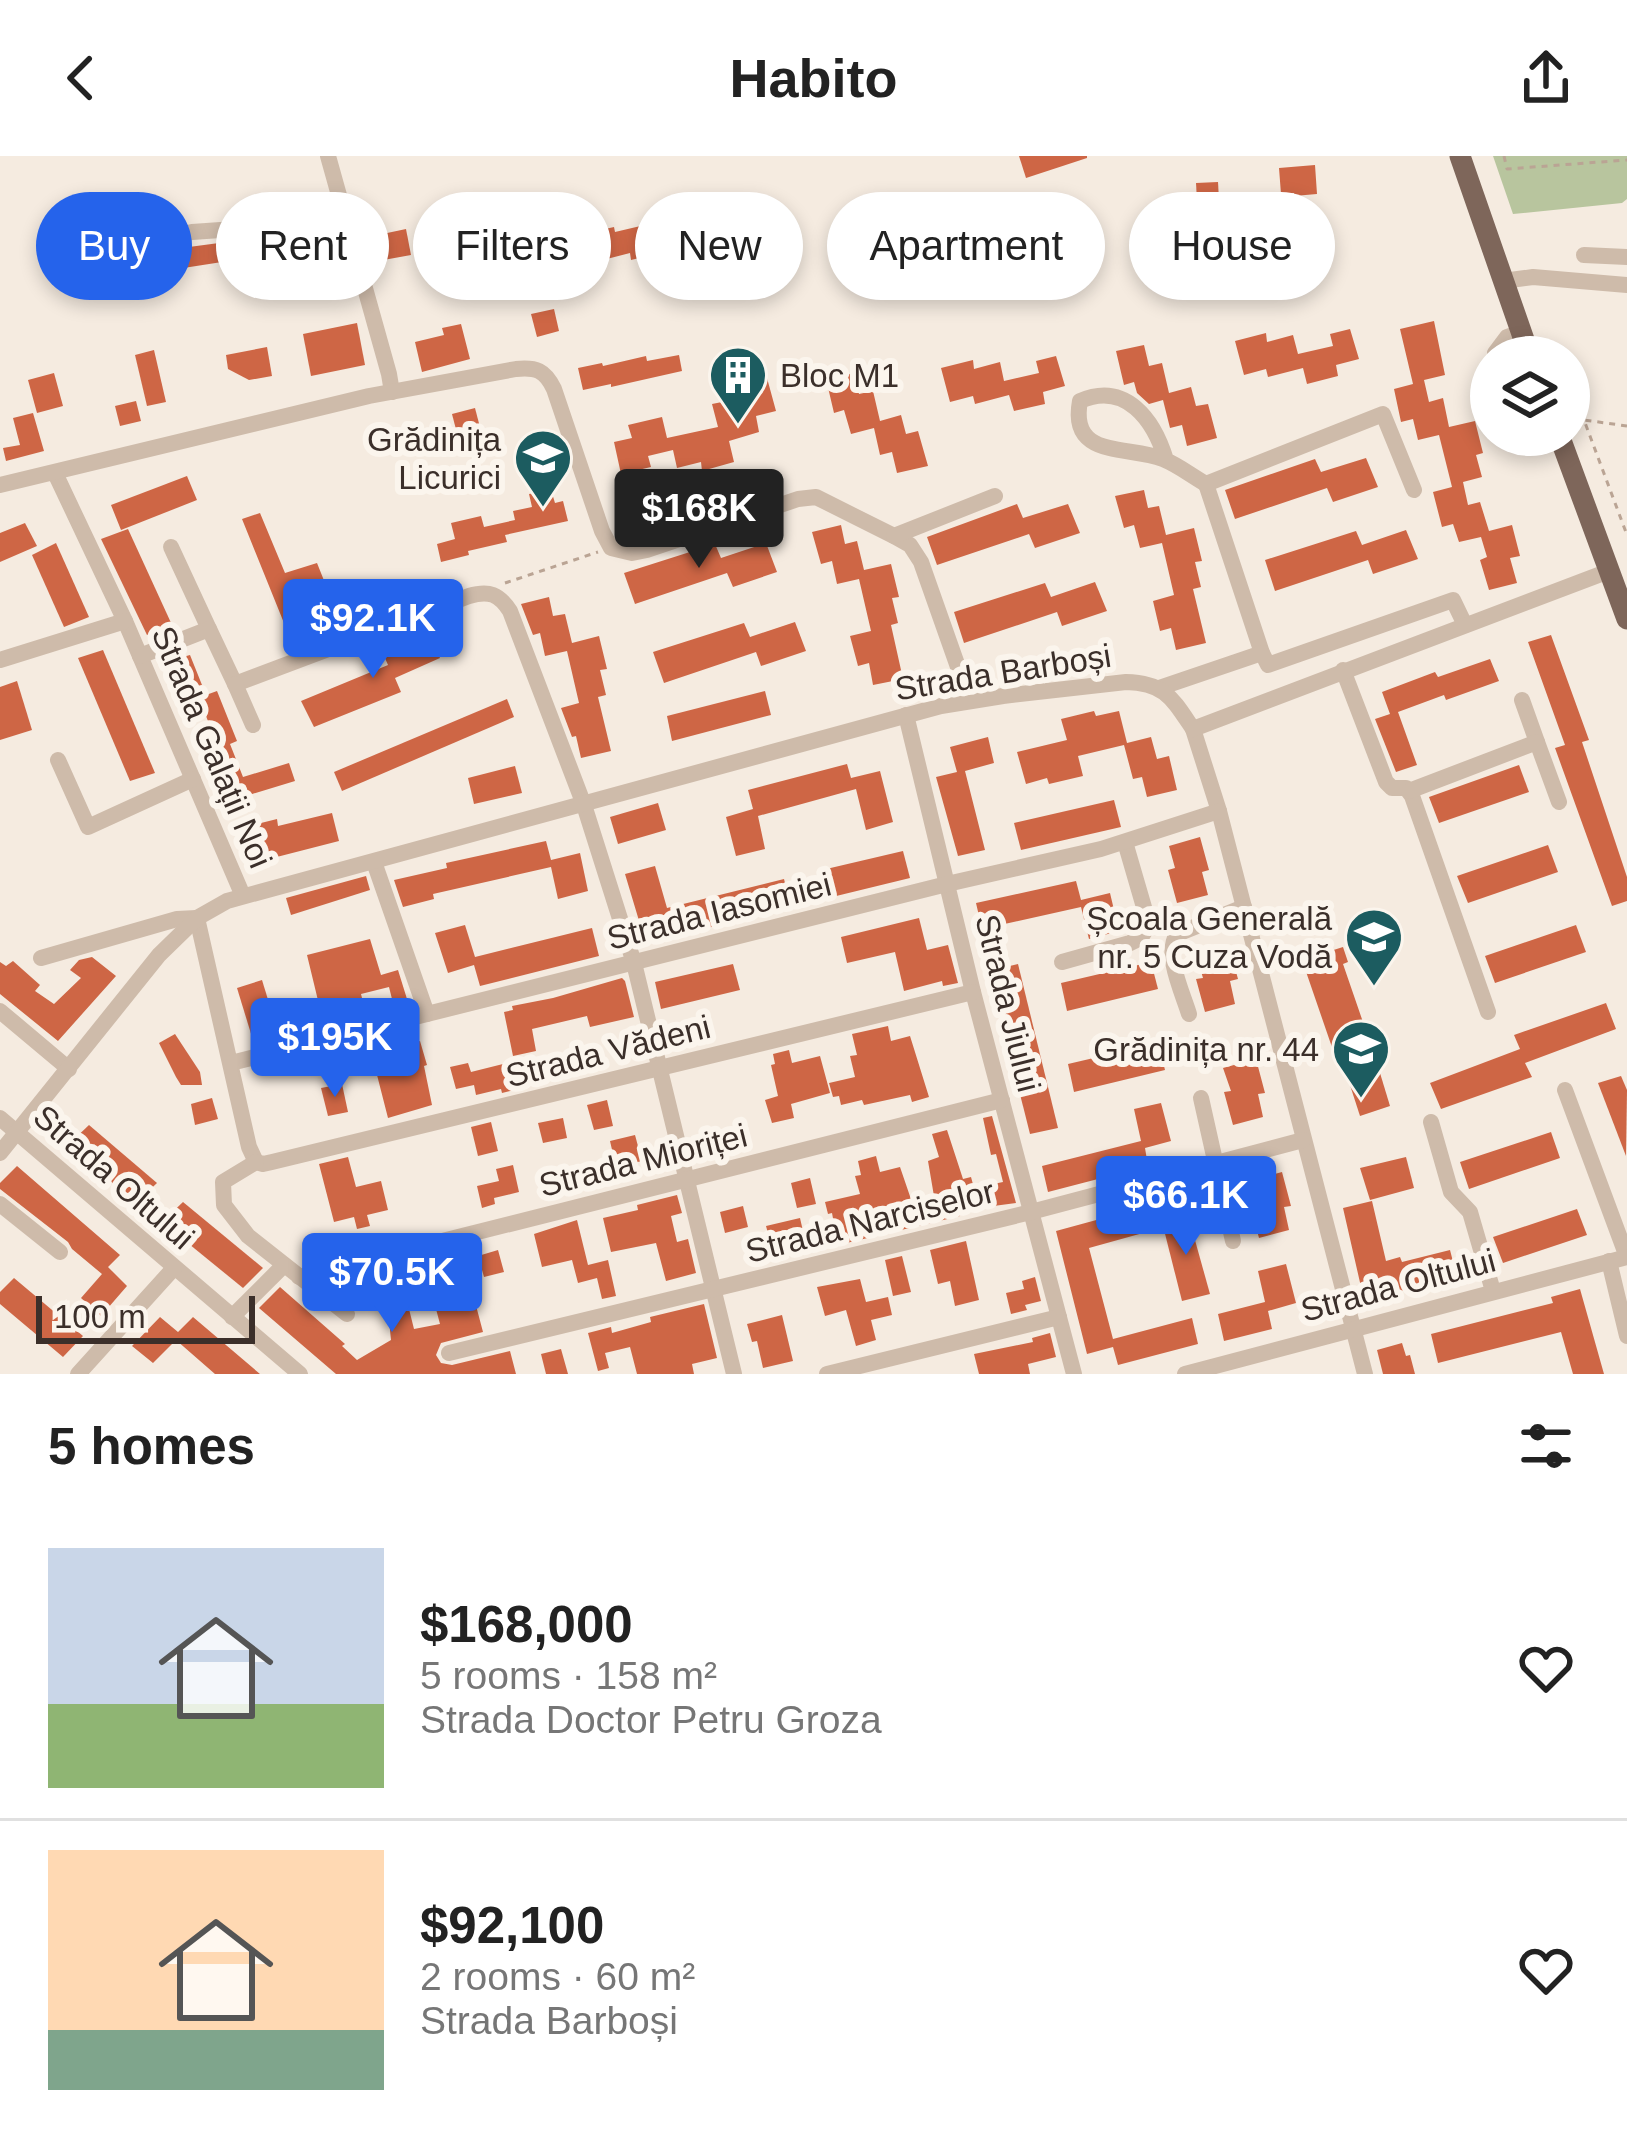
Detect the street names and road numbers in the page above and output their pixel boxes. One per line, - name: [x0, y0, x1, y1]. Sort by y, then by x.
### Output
- street label: Strada Galații Noi: [144, 621, 280, 873]
- street label: Strada Barboși: [892, 637, 1114, 707]
- street label: Strada Iasomiei: [603, 865, 835, 957]
- street label: Strada Jiului: [968, 910, 1048, 1096]
- street label: Strada Vădeni: [502, 1008, 714, 1094]
- street label: Strada Oltului: [26, 1097, 202, 1257]
- street label: Strada Mioriței: [535, 1116, 751, 1204]
- street label: Strada Narciselor: [742, 1172, 998, 1270]
- street label: Strada Oltului: [1297, 1241, 1499, 1329]

